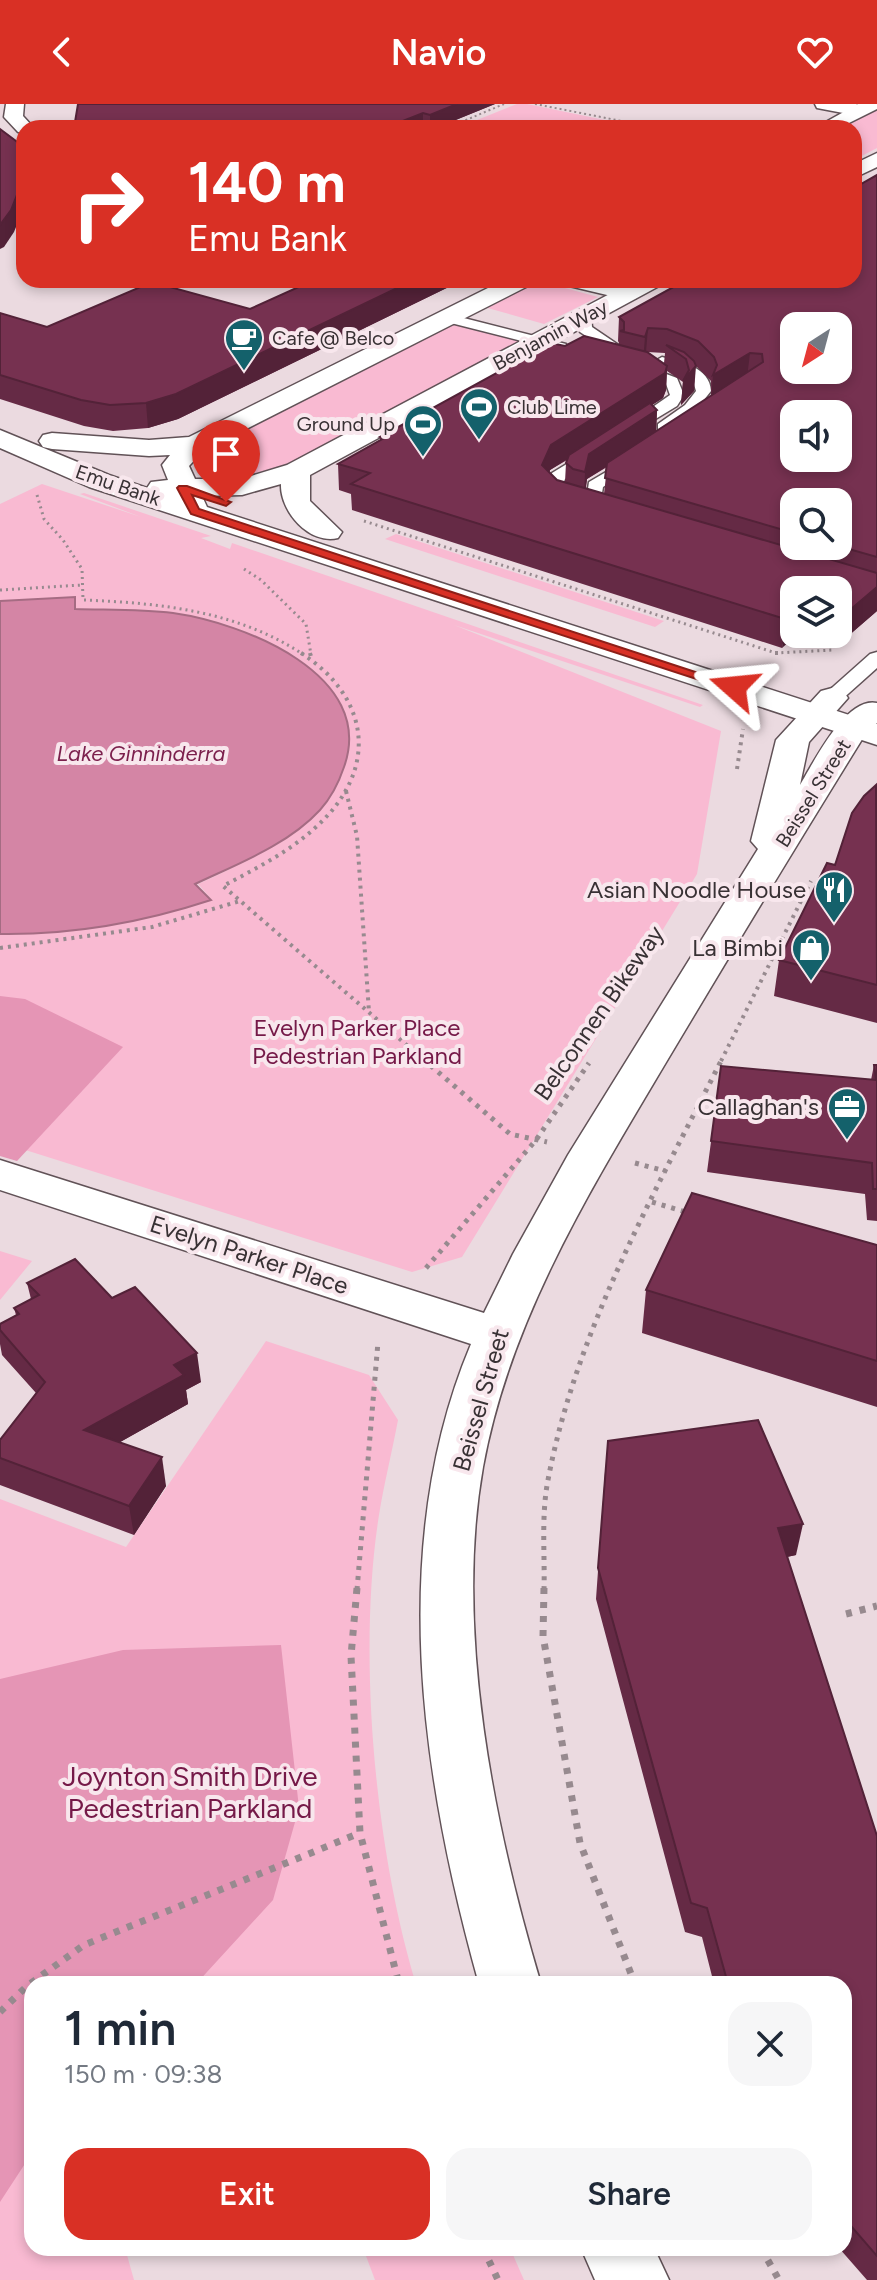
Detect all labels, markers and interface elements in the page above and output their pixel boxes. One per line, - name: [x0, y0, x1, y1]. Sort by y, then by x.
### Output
- icon: back: [40, 30, 84, 74]
- icon: heart: [793, 30, 837, 74]
- text: Navio: [391, 31, 486, 74]
- text: 140 m: [188, 149, 346, 216]
- icon: right: [56, 152, 160, 256]
- text: Emu Bank: [188, 217, 347, 260]
- street label: Benjamin Way: [488, 294, 612, 375]
- north arrow: [780, 312, 852, 384]
- map controls: [780, 312, 852, 648]
- cafe icon: Cafe @ Belco: [223, 317, 265, 372]
- place label: Cafe @ Belco: [272, 326, 394, 350]
- sports icon: Club Lime: [458, 386, 500, 441]
- place label: Club Lime: [507, 395, 597, 419]
- button: sound: [780, 400, 852, 472]
- sports icon: Ground Up: [402, 403, 444, 458]
- place label: Ground Up: [297, 412, 395, 436]
- pin: [192, 420, 260, 502]
- icon: arrive: [204, 432, 248, 476]
- street label: Emu Bank: [72, 459, 164, 511]
- button: search: [780, 488, 852, 560]
- button: layers: [780, 576, 852, 648]
- position arrow: [692, 645, 776, 729]
- street label: Beissel Street: [770, 735, 856, 851]
- water label: Lake Ginninderra: [57, 740, 226, 767]
- restaurant icon: Asian Noodle House: [813, 869, 855, 924]
- place label: Asian Noodle House: [587, 875, 806, 904]
- street label: Belconnen Bikeway: [527, 919, 670, 1106]
- shop icon: La Bimbi: [790, 927, 832, 982]
- place label: La Bimbi: [692, 933, 783, 962]
- park label: Evelyn Parker Place Pedestrian Parkland: [252, 1013, 462, 1070]
- office icon: Callaghan's: [826, 1086, 868, 1141]
- place label: Callaghan's: [698, 1092, 819, 1121]
- street label: Evelyn Parker Place: [146, 1209, 352, 1300]
- street label: Beissel Street: [446, 1325, 515, 1475]
- park label: Joynton Smith Drive Pedestrian Parkland: [62, 1759, 318, 1825]
- text: 1 min: [64, 1999, 176, 2057]
- button: close: [728, 2002, 812, 2086]
- text: 150 m · 09:38: [64, 2058, 222, 2090]
- button: Exit: [64, 2148, 430, 2240]
- button: Share: [446, 2148, 812, 2240]

